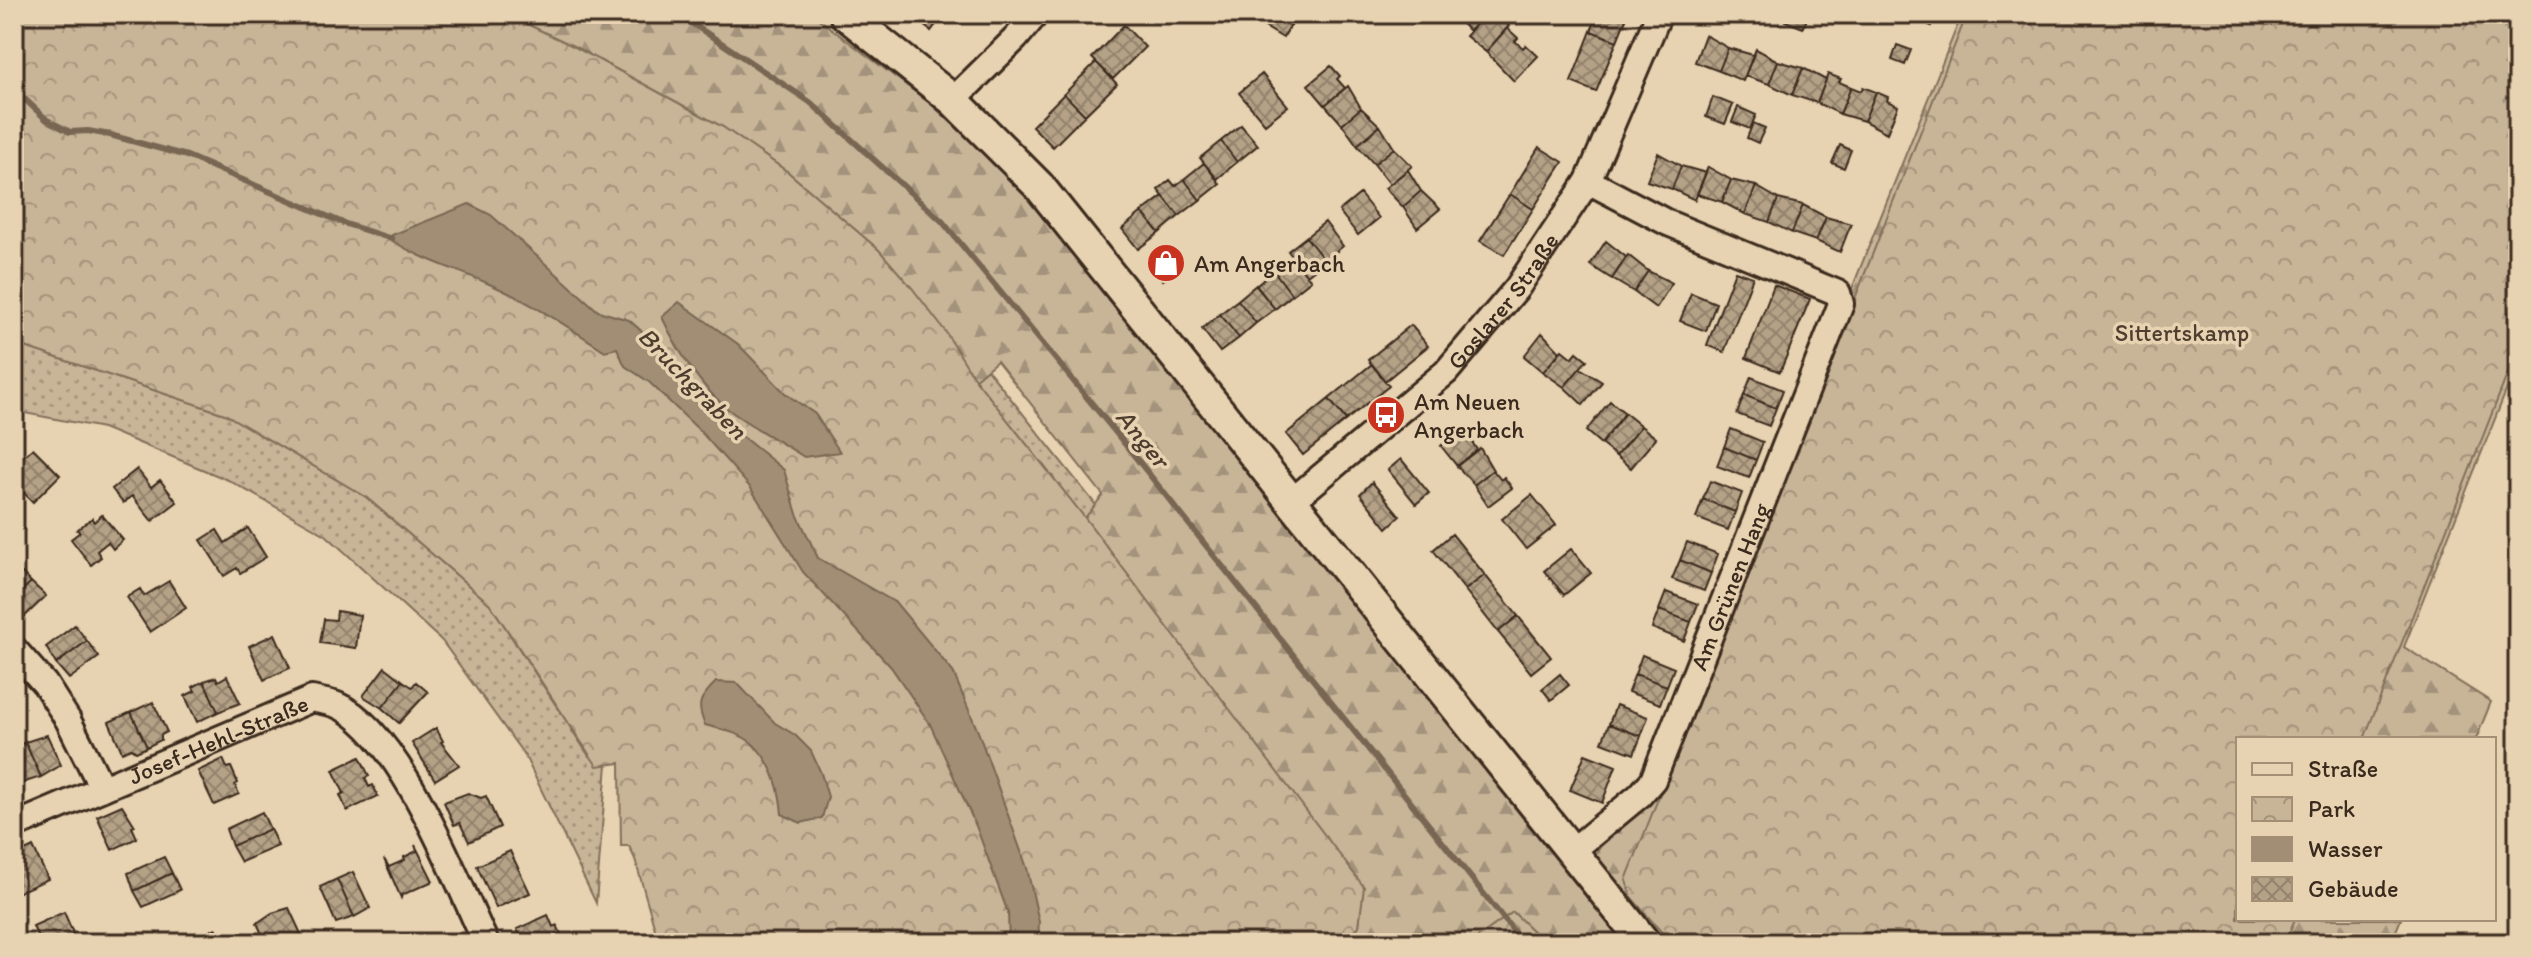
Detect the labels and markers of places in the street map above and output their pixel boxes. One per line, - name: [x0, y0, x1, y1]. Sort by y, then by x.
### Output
- shop icon: Am Angerbach: [1145, 242, 1187, 284]
- place label: Am Angerbach: [1194, 249, 1345, 278]
- place label: Am Neuen Angerbach: [1414, 387, 1524, 444]
- bus stop icon: Am Neuen Angerbach: [1365, 394, 1407, 436]

